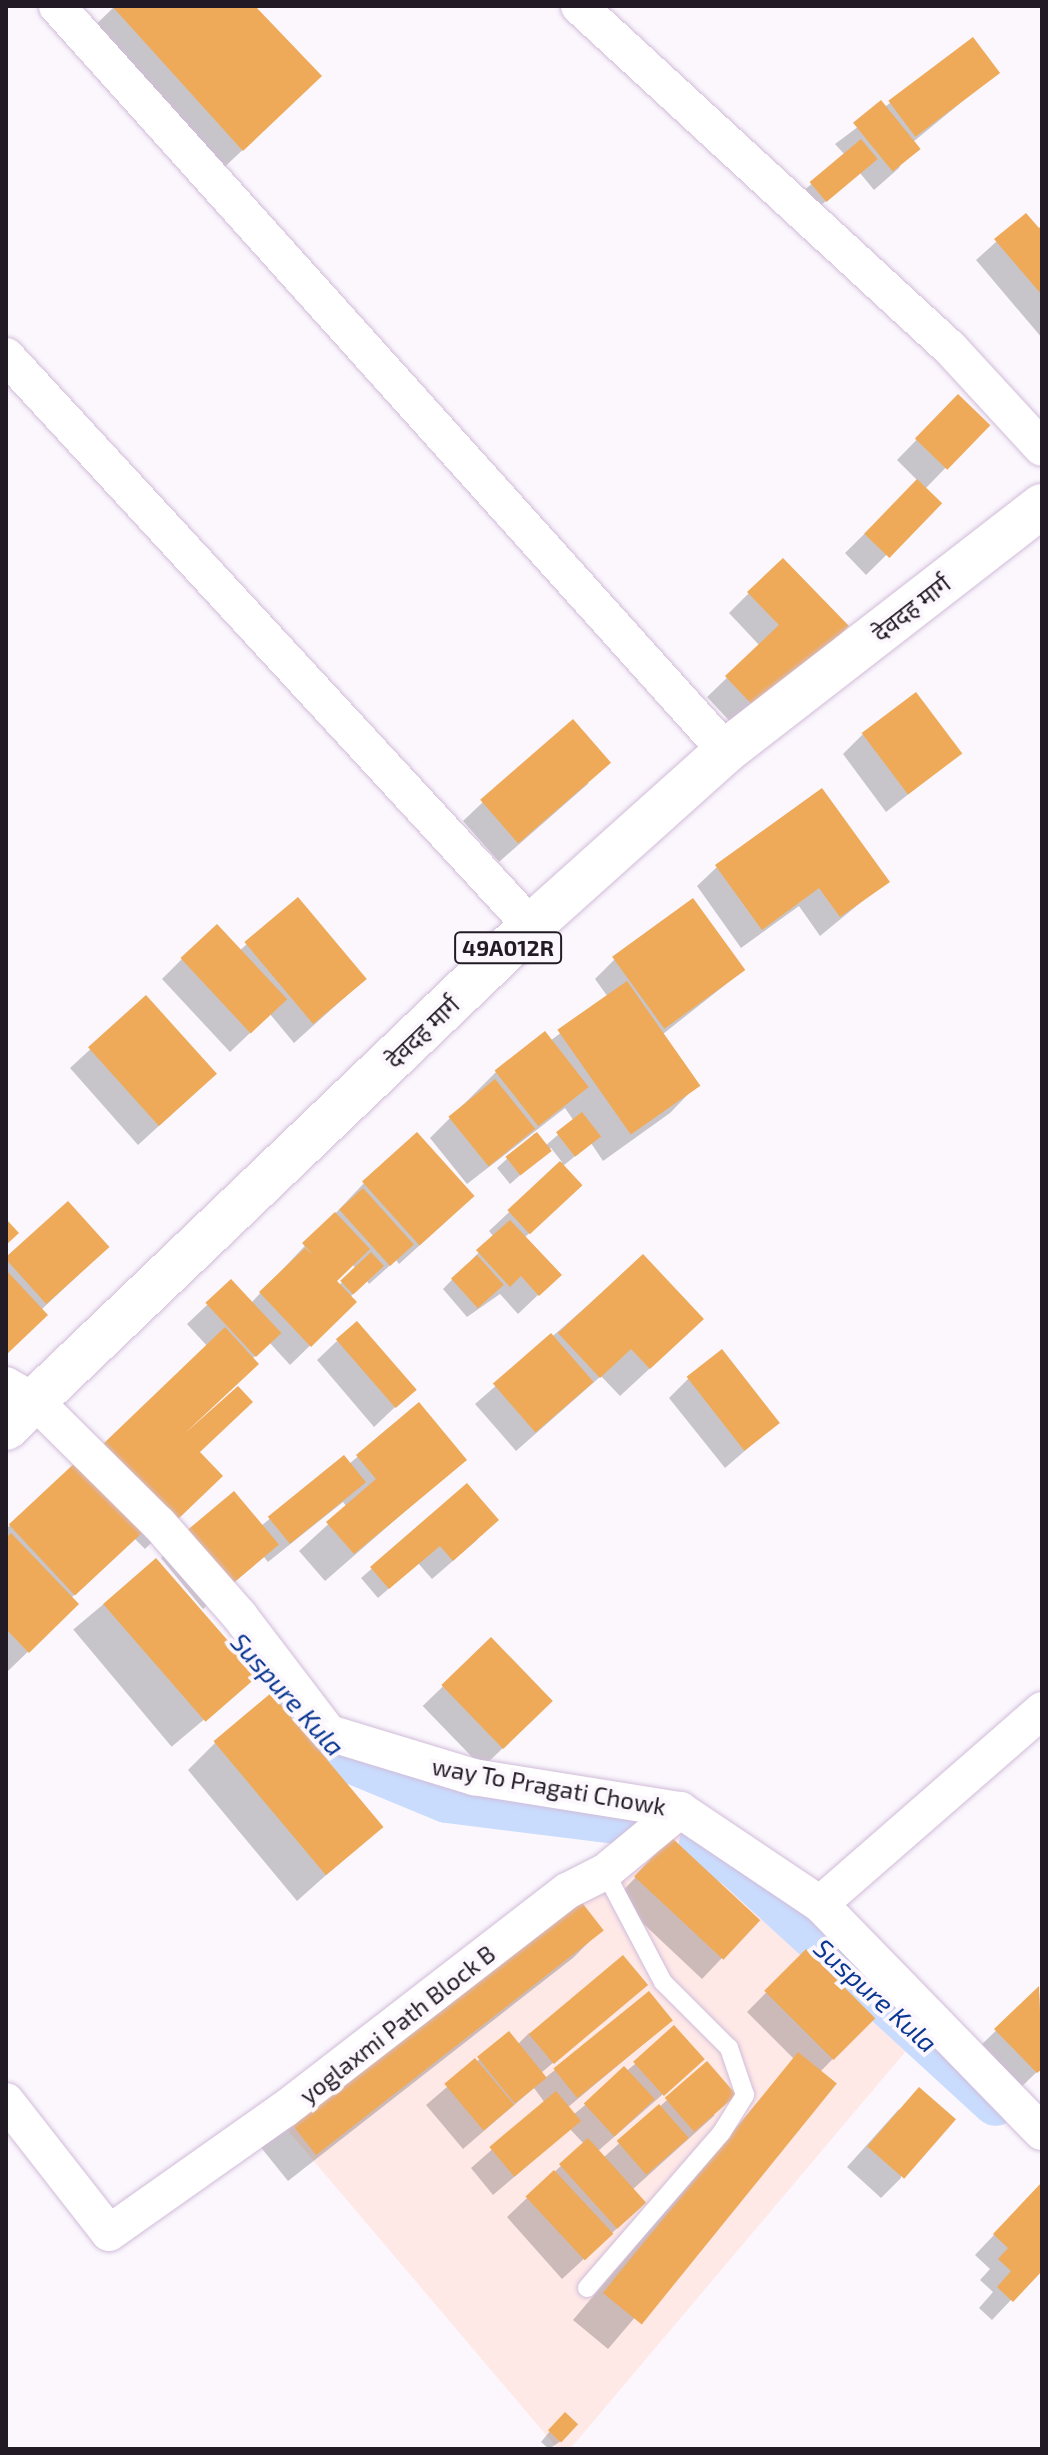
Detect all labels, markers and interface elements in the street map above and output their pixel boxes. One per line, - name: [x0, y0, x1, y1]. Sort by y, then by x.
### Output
- street label: देवदह मार्ग: [866, 569, 956, 647]
- road number: 49A012R: [454, 930, 562, 966]
- street label: देवदह मार्ग: [379, 990, 465, 1074]
- water label: Suspure Kula: [225, 1626, 351, 1762]
- street label: way To Pragati Chowk: [429, 1751, 669, 1821]
- water label: Suspure Kula: [808, 1932, 944, 2058]
- street label: yoglaxmi Path Block B: [293, 1939, 501, 2109]

